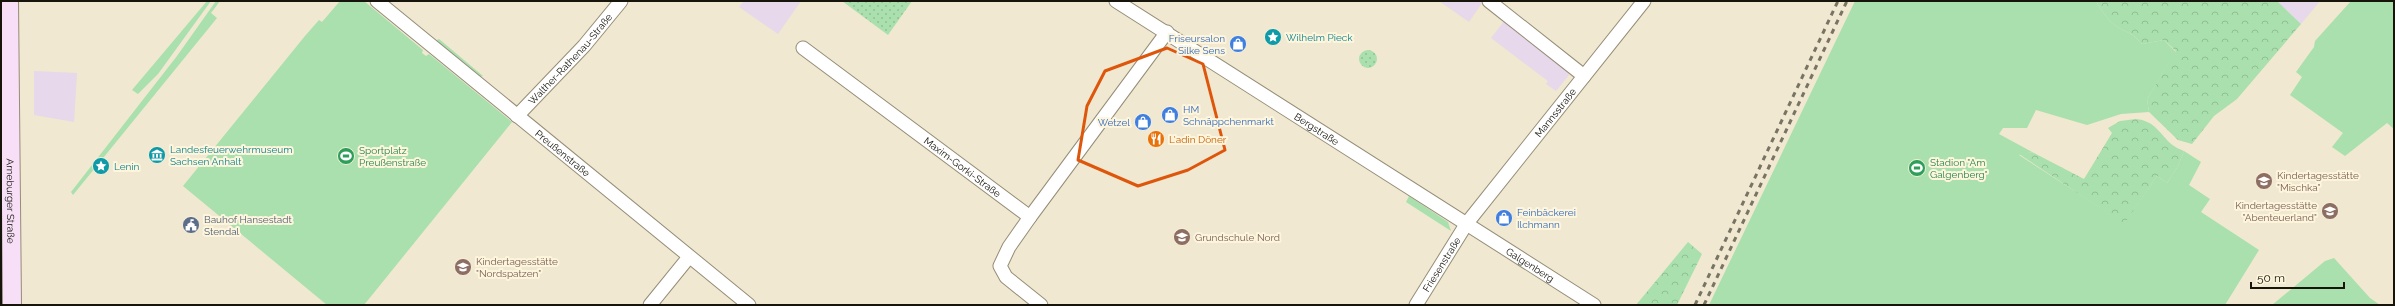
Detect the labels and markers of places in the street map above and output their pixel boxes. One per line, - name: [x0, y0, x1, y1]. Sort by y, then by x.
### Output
- place icon: Wilhelm Pieck: [1263, 27, 1283, 47]
- place label: Wilhelm Pieck: [1286, 32, 1353, 43]
- place label: Friseursalon Silke Sens: [1169, 33, 1225, 56]
- shop icon: Friseursalon Silke Sens: [1228, 34, 1248, 54]
- place label: HM Schnäppchenmarkt: [1183, 104, 1274, 127]
- shop icon: HM Schnäppchenmarkt: [1160, 105, 1180, 125]
- shop icon: Wetzel: [1133, 112, 1153, 132]
- place label: Wetzel: [1098, 117, 1130, 128]
- restaurant icon: L'adin Döner: [1146, 129, 1166, 149]
- place label: L'adin Döner: [1169, 134, 1227, 145]
- place label: Landesfeuerwehrmuseum Sachsen Anhalt: [170, 144, 292, 167]
- museum icon: Landesfeuerwehrmuseum Sachsen Anhalt: [147, 145, 167, 165]
- place label: Sportplatz Preußenstraße: [359, 145, 426, 168]
- sports icon: Sportplatz Preußenstraße: [336, 146, 356, 166]
- place icon: Lenin: [91, 156, 111, 176]
- place label: Stadion "Am Galgenberg": [1930, 157, 1988, 180]
- sports icon: Stadion "Am Galgenberg": [1907, 158, 1927, 178]
- place label: Lenin: [114, 161, 140, 172]
- place label: Kindertagesstätte "Mischka": [2277, 170, 2359, 193]
- school or university icon: Kindertagesstätte "Mischka": [2254, 171, 2274, 191]
- place label: Kindertagesstätte "Abenteuerland": [2235, 200, 2317, 223]
- school or university icon: Kindertagesstätte "Abenteuerland": [2320, 201, 2340, 221]
- place label: Feinbäckerei Ilchmann: [1517, 207, 1576, 230]
- shop icon: Feinbäckerei Ilchmann: [1494, 208, 1514, 228]
- place label: Bauhof Hansestadt Stendal: [204, 214, 293, 237]
- public building icon: Bauhof Hansestadt Stendal: [181, 215, 201, 235]
- school or university icon: Grundschule Nord: [1172, 227, 1192, 247]
- place label: Grundschule Nord: [1195, 232, 1280, 243]
- place label: Kindertagesstätte "Nordspatzen": [476, 256, 558, 279]
- school or university icon: Kindertagesstätte "Nordspatzen": [453, 257, 473, 277]

